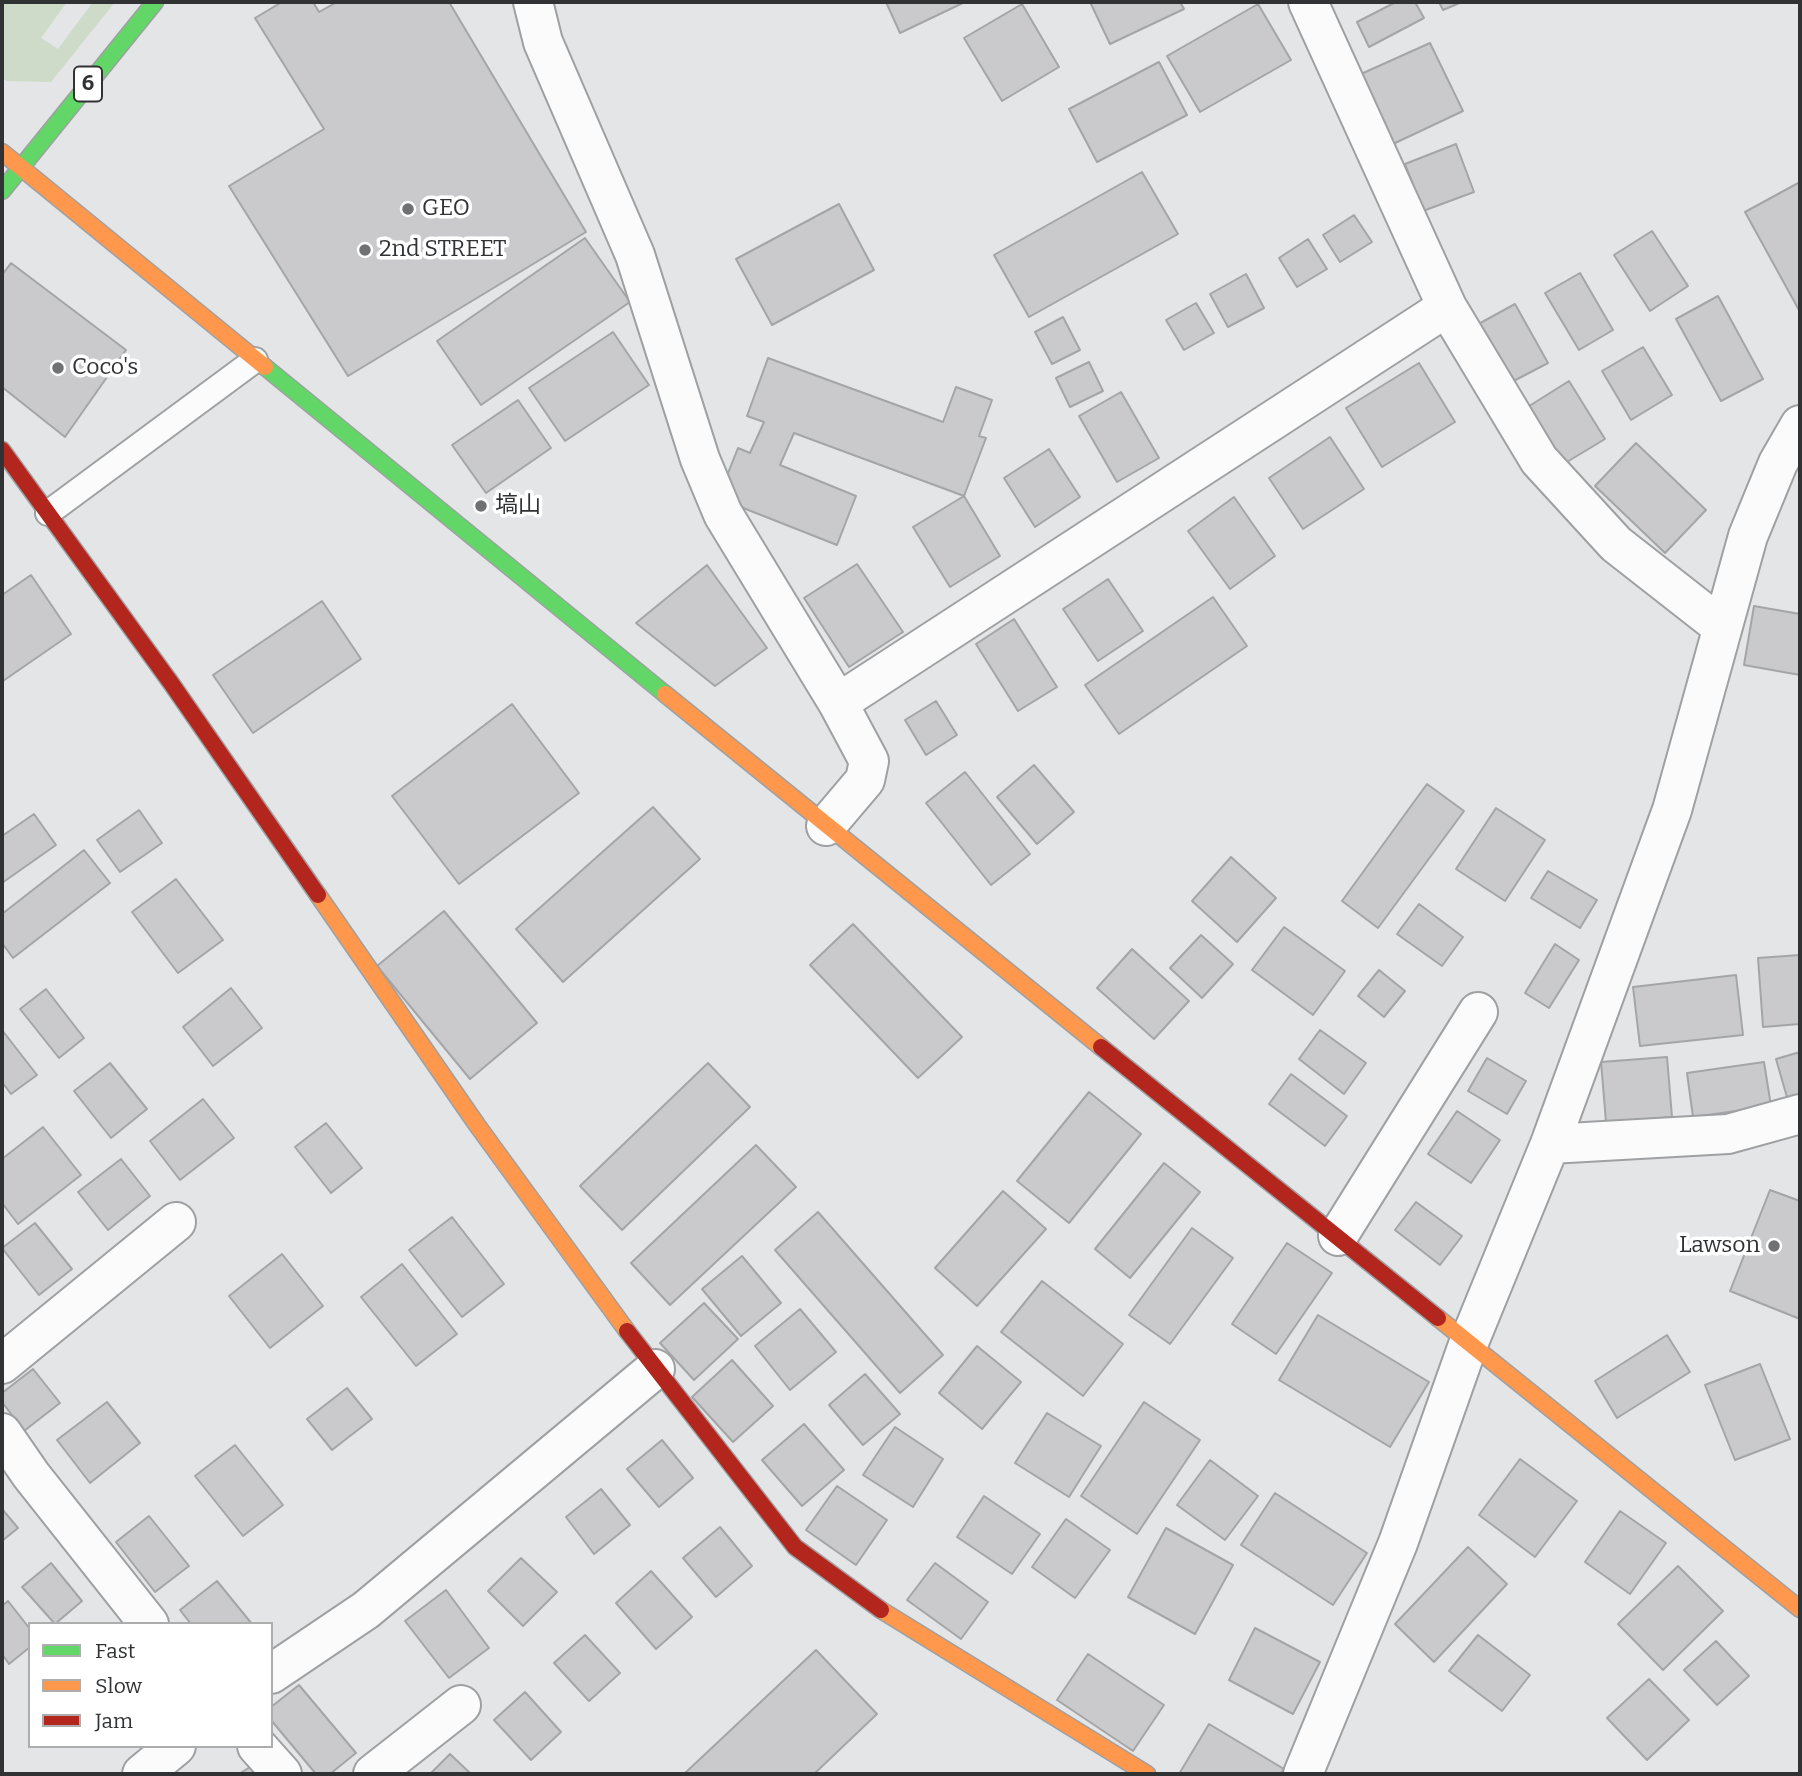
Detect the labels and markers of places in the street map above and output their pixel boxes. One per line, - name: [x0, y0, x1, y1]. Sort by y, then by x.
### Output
- place label: GEO: [422, 195, 470, 223]
- marker: GEO: [400, 201, 416, 217]
- place label: 2nd STREET: [379, 236, 506, 264]
- marker: 2nd STREET: [357, 242, 373, 258]
- place label: Coco's: [72, 354, 138, 382]
- marker: Coco's: [50, 360, 66, 376]
- place label: 塙山: [495, 492, 541, 520]
- marker: 塙山: [473, 498, 489, 514]
- place label: Lawson: [1679, 1232, 1760, 1260]
- marker: Lawson: [1766, 1238, 1782, 1254]

